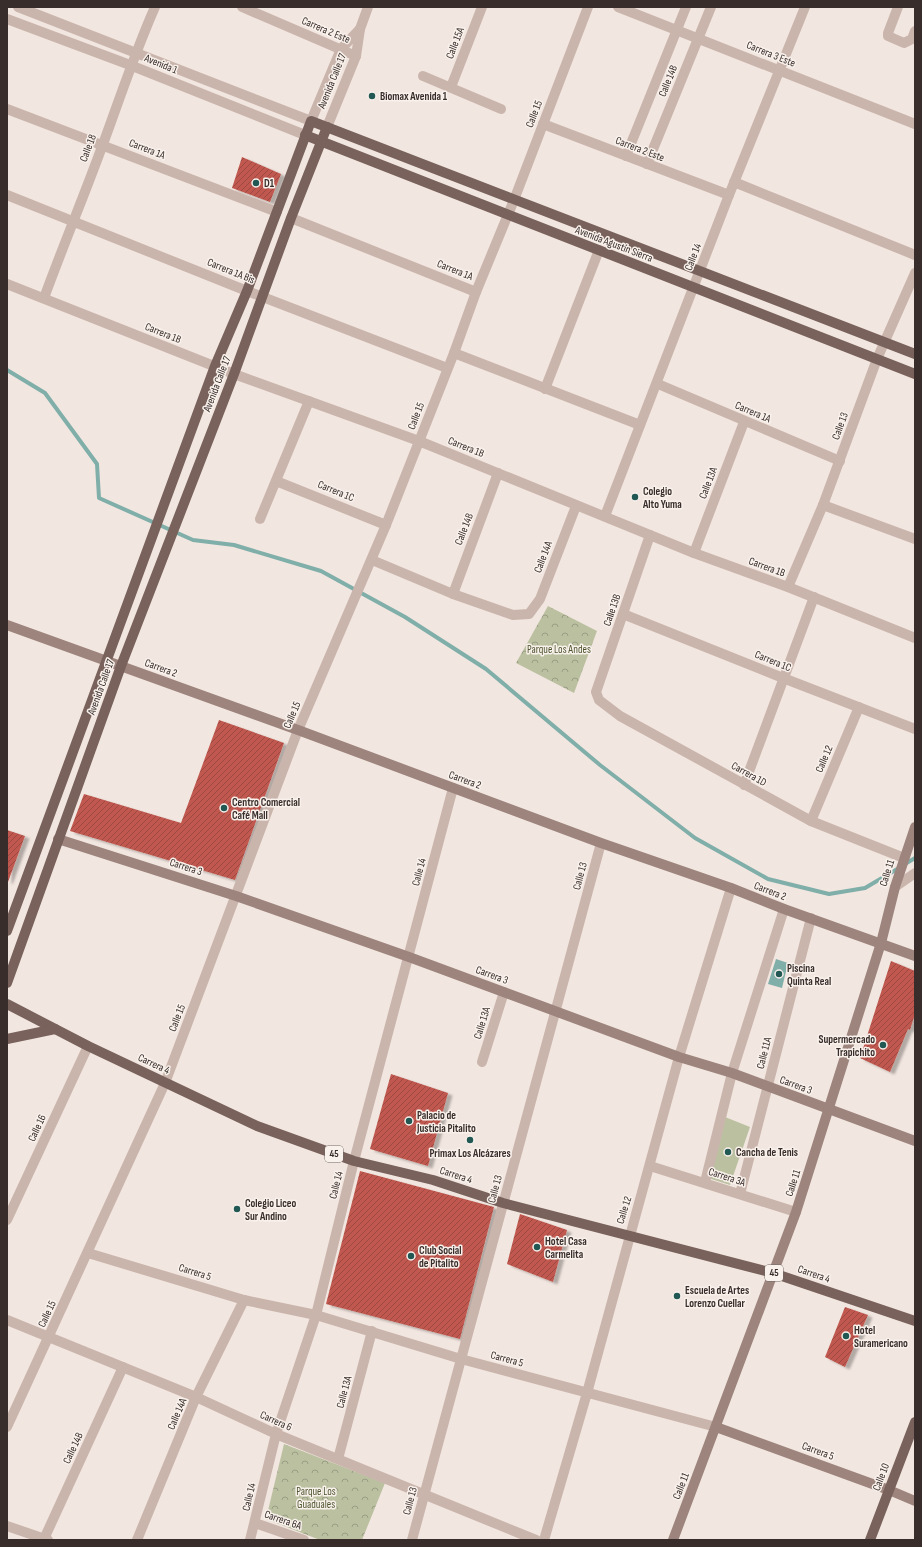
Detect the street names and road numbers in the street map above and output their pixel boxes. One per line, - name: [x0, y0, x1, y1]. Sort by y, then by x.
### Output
- street label: Carrera 2 Este: [300, 14, 352, 46]
- street label: Calle 15A: [443, 25, 467, 61]
- street label: Carrera 3 Este: [745, 38, 797, 70]
- street label: Avenida 1: [142, 51, 179, 77]
- street label: Avenida Calle 17: [315, 51, 349, 111]
- street label: Calle 14B: [656, 63, 680, 99]
- street label: Calle 15: [523, 99, 545, 129]
- street label: Calle 18: [77, 132, 99, 164]
- street label: Carrera 2 Este: [614, 134, 666, 164]
- street label: Carrera 1A: [127, 136, 167, 162]
- street label: Avenida Agustín Sierra: [573, 223, 654, 265]
- street label: Calle 14: [682, 241, 704, 272]
- street label: Carrera 1A Bis: [205, 256, 257, 286]
- street label: Carrera 1A: [435, 257, 475, 283]
- street label: Carrera 1B: [143, 320, 183, 346]
- street label: Avenida Calle 17: [200, 354, 234, 415]
- street label: Carrera 1A: [733, 399, 773, 425]
- street label: Calle 15: [405, 401, 427, 431]
- street label: Calle 13: [829, 410, 851, 441]
- street label: Carrera 1B: [446, 434, 486, 460]
- street label: Calle 13A: [696, 465, 720, 501]
- street label: Carrera 1C: [316, 478, 356, 504]
- street label: Calle 14B: [452, 511, 476, 547]
- street label: Calle 14A: [531, 539, 555, 575]
- street label: Carrera 1B: [747, 554, 787, 580]
- street label: Calle 13B: [600, 592, 624, 628]
- street label: Carrera 1C: [753, 648, 793, 674]
- street label: Carrera 2: [143, 656, 179, 680]
- street label: Avenida Calle 17: [85, 657, 117, 718]
- street label: Calle 15: [281, 700, 303, 730]
- street label: Calle 12: [813, 743, 836, 774]
- street label: Carrera 1D: [729, 759, 769, 789]
- street label: Carrera 2: [447, 768, 483, 792]
- street label: Carrera 3: [168, 856, 204, 878]
- street label: Calle 14: [409, 856, 429, 887]
- street label: Calle 11: [877, 858, 897, 888]
- street label: Calle 13: [570, 860, 590, 891]
- street label: Carrera 2: [752, 879, 788, 903]
- street label: Carrera 3: [474, 963, 510, 987]
- street label: Calle 15: [166, 1003, 188, 1033]
- street label: Calle 13A: [471, 1005, 493, 1041]
- street label: Calle 11A: [754, 1036, 774, 1070]
- street label: Carrera 4: [136, 1051, 172, 1077]
- street label: Carrera 3: [778, 1073, 814, 1097]
- street label: Calle 16: [25, 1112, 49, 1144]
- road number: 45: [325, 1146, 343, 1162]
- street label: Carrera 4: [438, 1164, 474, 1186]
- street label: Carrera 3A: [707, 1165, 747, 1189]
- street label: Calle 11: [783, 1168, 803, 1198]
- street label: Calle 14: [326, 1169, 346, 1200]
- street label: Calle 13: [485, 1173, 505, 1204]
- street label: Calle 12: [614, 1194, 634, 1225]
- street label: Carrera 5: [177, 1261, 213, 1283]
- street label: Carrera 4: [796, 1262, 832, 1286]
- road number: 45: [765, 1265, 783, 1281]
- street label: Calle 15: [35, 1299, 59, 1329]
- street label: Carrera 5: [489, 1348, 525, 1370]
- street label: Calle 13A: [333, 1374, 355, 1410]
- street label: Calle 14A: [165, 1396, 190, 1432]
- street label: Carrera 6: [258, 1408, 294, 1434]
- street label: Calle 14B: [60, 1430, 86, 1466]
- street label: Carrera 5: [800, 1439, 836, 1463]
- street label: Calle 10: [870, 1461, 892, 1493]
- street label: Calle 11: [670, 1471, 692, 1501]
- street label: Calle 14: [240, 1481, 259, 1512]
- street label: Calle 13: [400, 1485, 420, 1516]
- street label: Carrera 6A: [263, 1508, 304, 1532]

